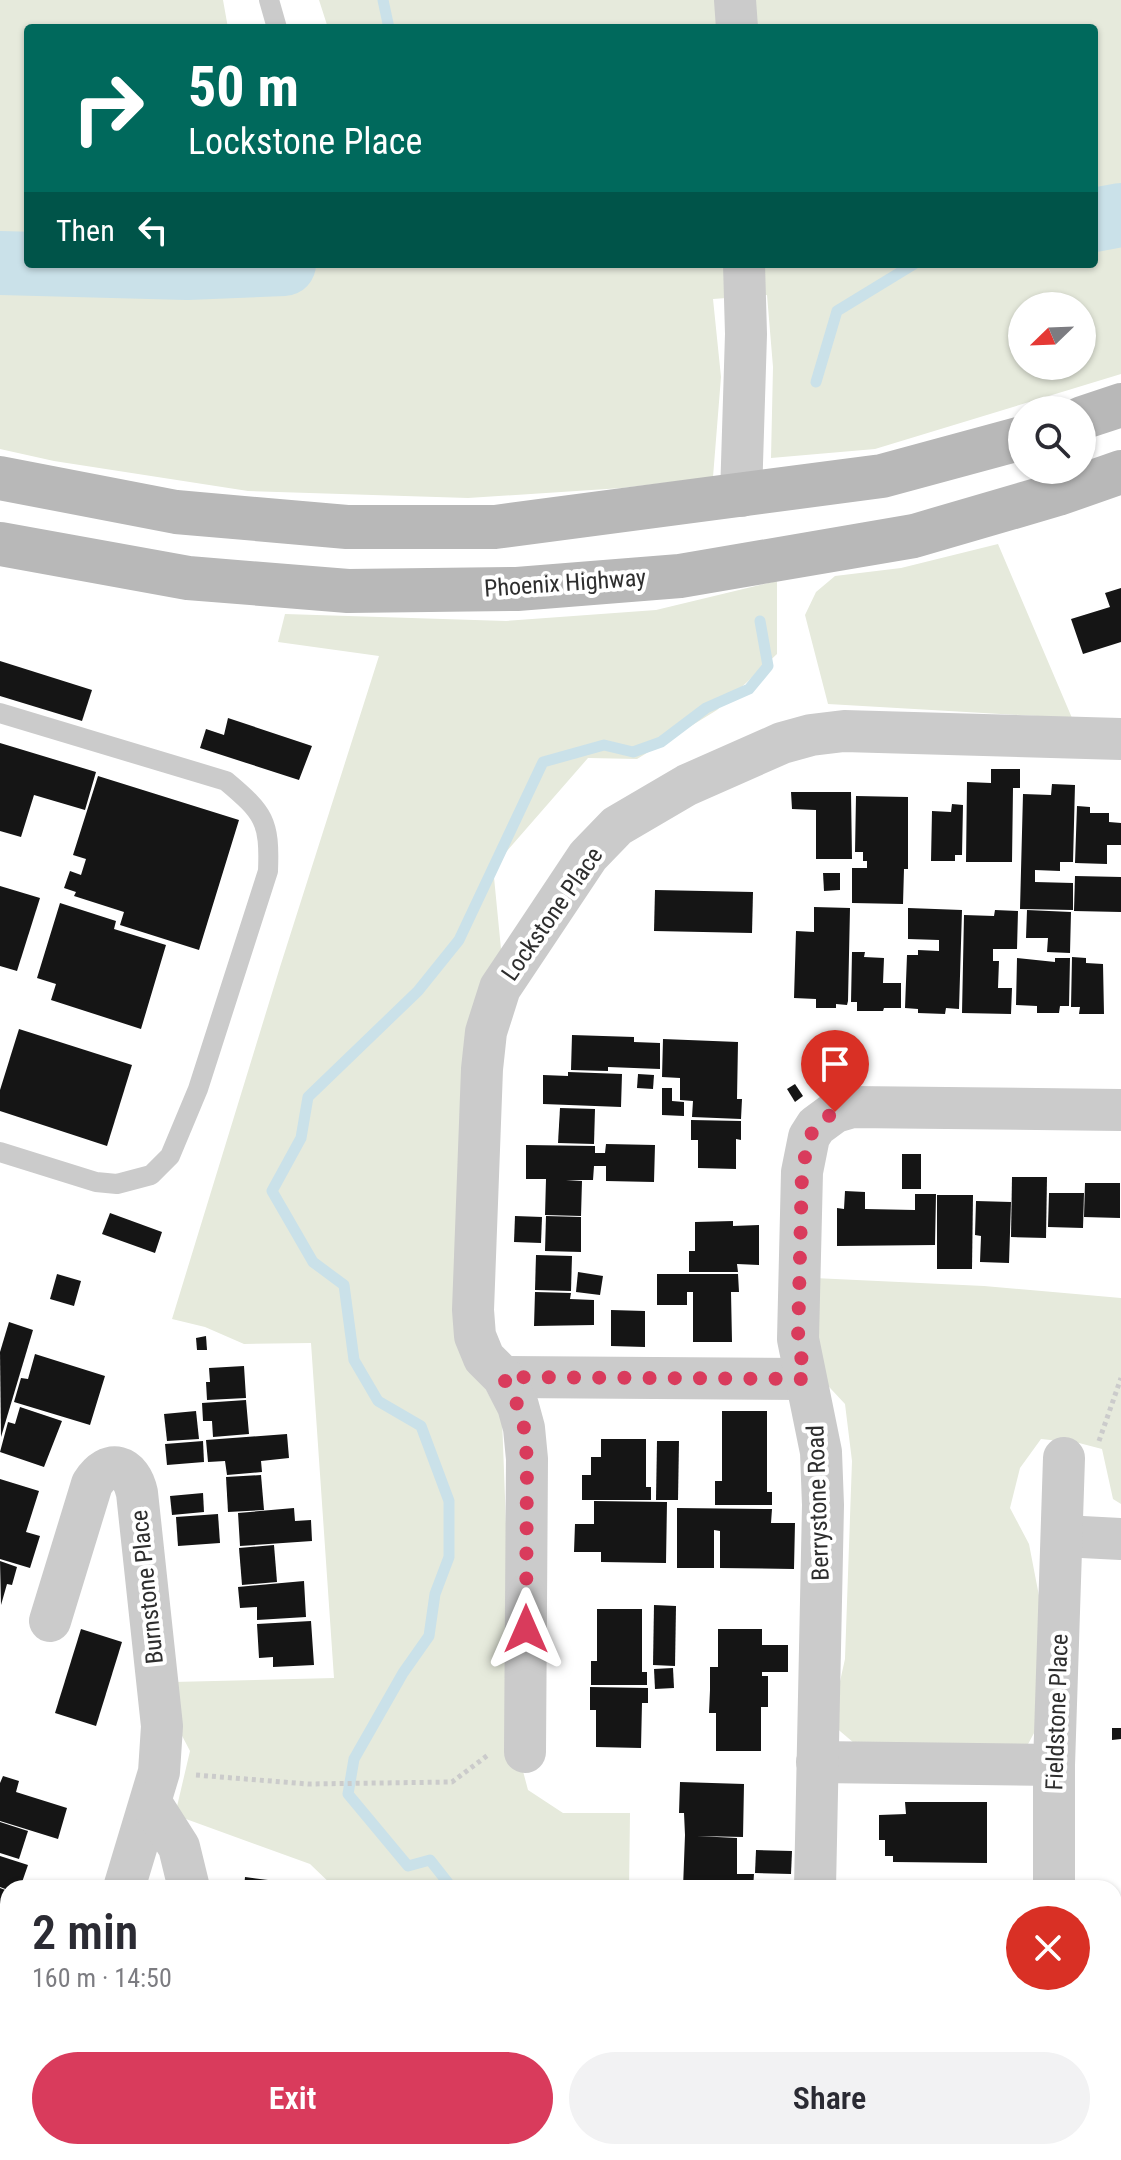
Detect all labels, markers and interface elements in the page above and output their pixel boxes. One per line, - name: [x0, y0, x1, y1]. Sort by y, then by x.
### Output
- text: 50 m: [188, 54, 299, 120]
- icon: right: [56, 56, 160, 160]
- text: Lockstone Place: [188, 121, 422, 163]
- icon: left: [131, 208, 175, 252]
- text: Then: [56, 213, 115, 248]
- north arrow: [1008, 292, 1096, 380]
- map controls: [1008, 292, 1096, 484]
- button: search: [1008, 396, 1096, 484]
- street label: Phoenix Highway: [483, 563, 647, 603]
- street label: Lockstone Place: [496, 842, 608, 986]
- pin: [801, 1030, 869, 1112]
- icon: arrive: [813, 1042, 857, 1086]
- street label: Berrystone Road: [801, 1425, 835, 1581]
- street label: Burnstone Place: [125, 1509, 169, 1665]
- position arrow: [484, 1587, 568, 1671]
- street label: Fieldstone Place: [1040, 1633, 1074, 1791]
- text: 2 min: [32, 1904, 138, 1961]
- button: close: [1006, 1906, 1090, 1990]
- text: 160 m · 14:50: [32, 1963, 172, 1993]
- button: Exit: [32, 2052, 553, 2144]
- button: Share: [569, 2052, 1090, 2144]

